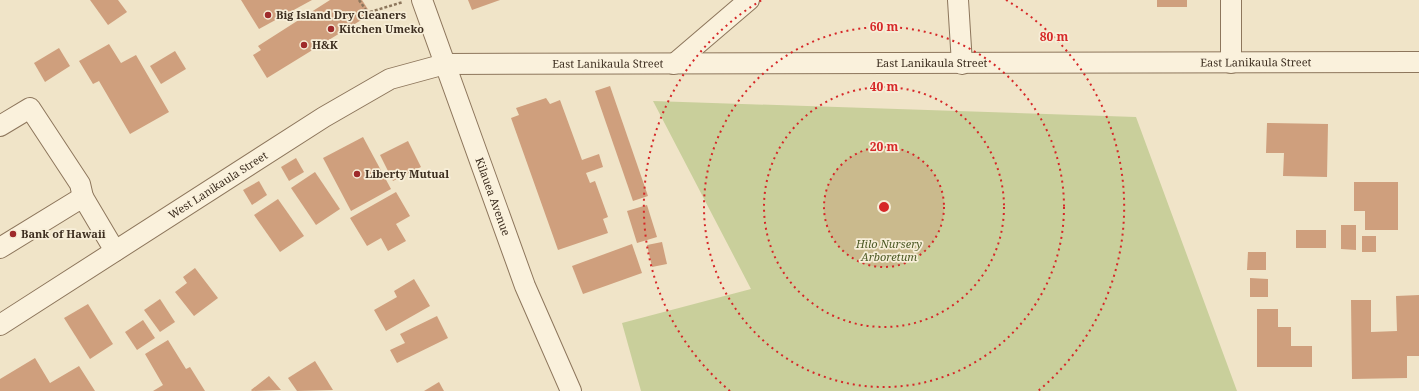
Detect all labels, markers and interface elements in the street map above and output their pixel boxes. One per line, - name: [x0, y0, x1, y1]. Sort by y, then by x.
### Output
- place label: Big Island Dry Cleaners: [276, 7, 406, 22]
- marker: Big Island Dry Cleaners: [263, 10, 273, 20]
- text: 60 m: [870, 18, 898, 35]
- place label: Kitchen Umeko: [339, 21, 424, 36]
- marker: Kitchen Umeko: [326, 24, 336, 34]
- text: 80 m: [1040, 28, 1068, 45]
- place label: H&K: [312, 37, 339, 52]
- marker: H&K: [299, 40, 309, 50]
- street label: East Lanikaula Street: [1200, 54, 1312, 69]
- street label: East Lanikaula Street: [876, 55, 988, 70]
- street label: East Lanikaula Street: [552, 56, 664, 71]
- text: 40 m: [870, 78, 898, 95]
- text: 20 m: [870, 138, 898, 155]
- street label: West Lanikaula Street: [165, 147, 270, 222]
- street label: Kilauea Avenue: [472, 155, 514, 238]
- place label: Liberty Mutual: [365, 166, 449, 181]
- marker: Liberty Mutual: [352, 169, 362, 179]
- centre of rings: [877, 200, 891, 214]
- place label: Bank of Hawaii: [21, 226, 106, 241]
- marker: Bank of Hawaii: [8, 229, 18, 239]
- park label: Hilo Nursery Arboretum: [855, 236, 922, 264]

